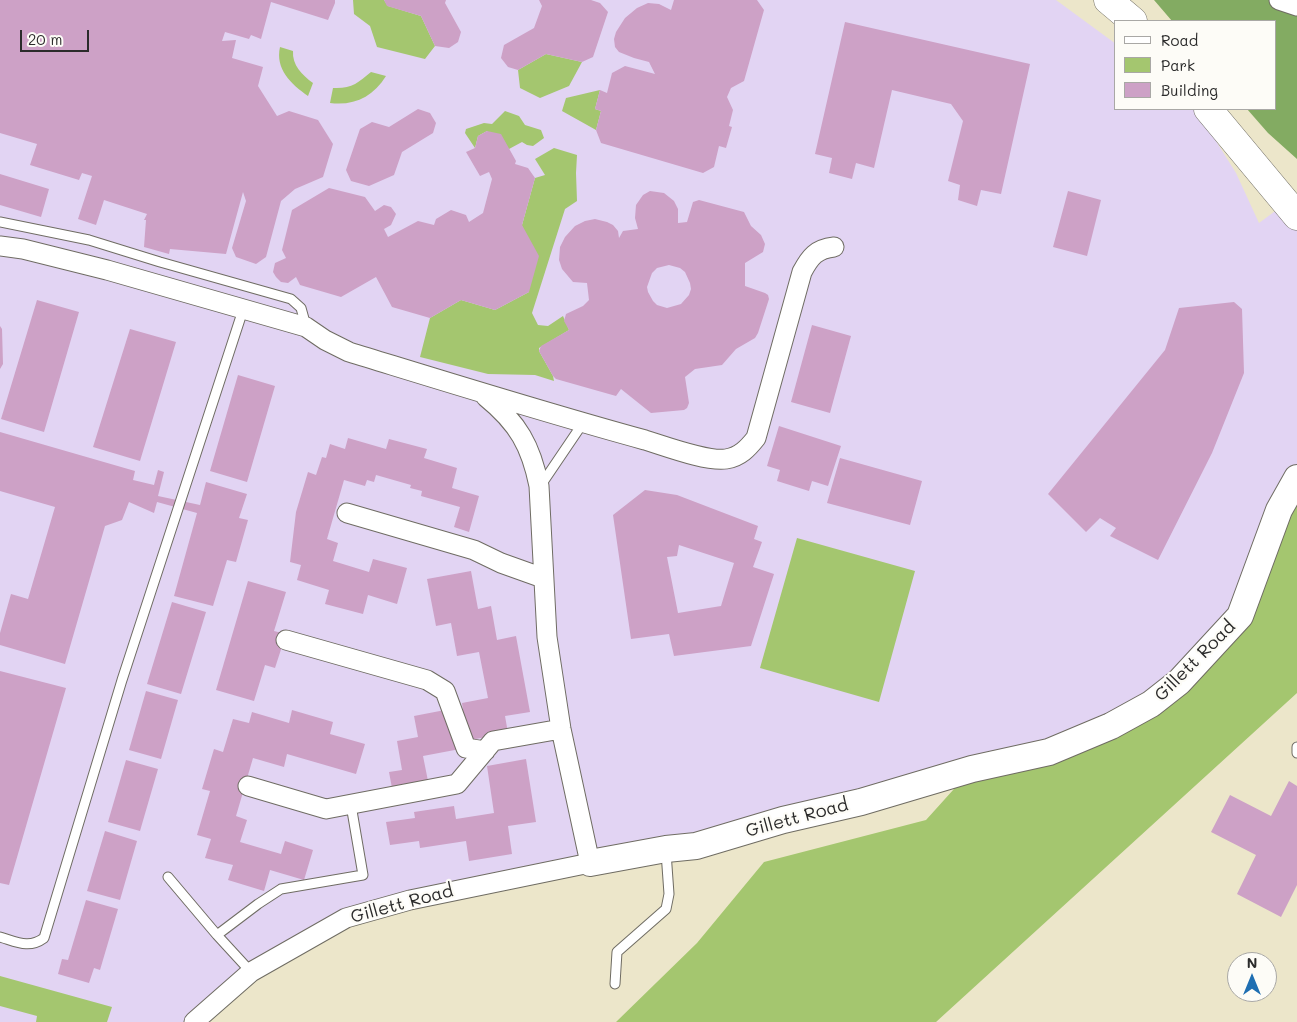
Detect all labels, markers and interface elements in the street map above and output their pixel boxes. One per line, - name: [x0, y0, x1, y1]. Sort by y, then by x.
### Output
- scale bar: [22, 20, 91, 52]
- legend: [1114, 20, 1277, 110]
- text: 20 m: [28, 29, 62, 49]
- text: Road: [1161, 30, 1198, 50]
- text: Park: [1161, 55, 1195, 75]
- text: Building: [1161, 80, 1218, 100]
- street label: Gillett Road: [1150, 616, 1240, 706]
- street label: Gillett Road: [743, 794, 851, 842]
- street label: Gillett Road: [348, 880, 456, 928]
- north arrow: [1227, 952, 1277, 1002]
- text: N: [1247, 953, 1257, 972]

